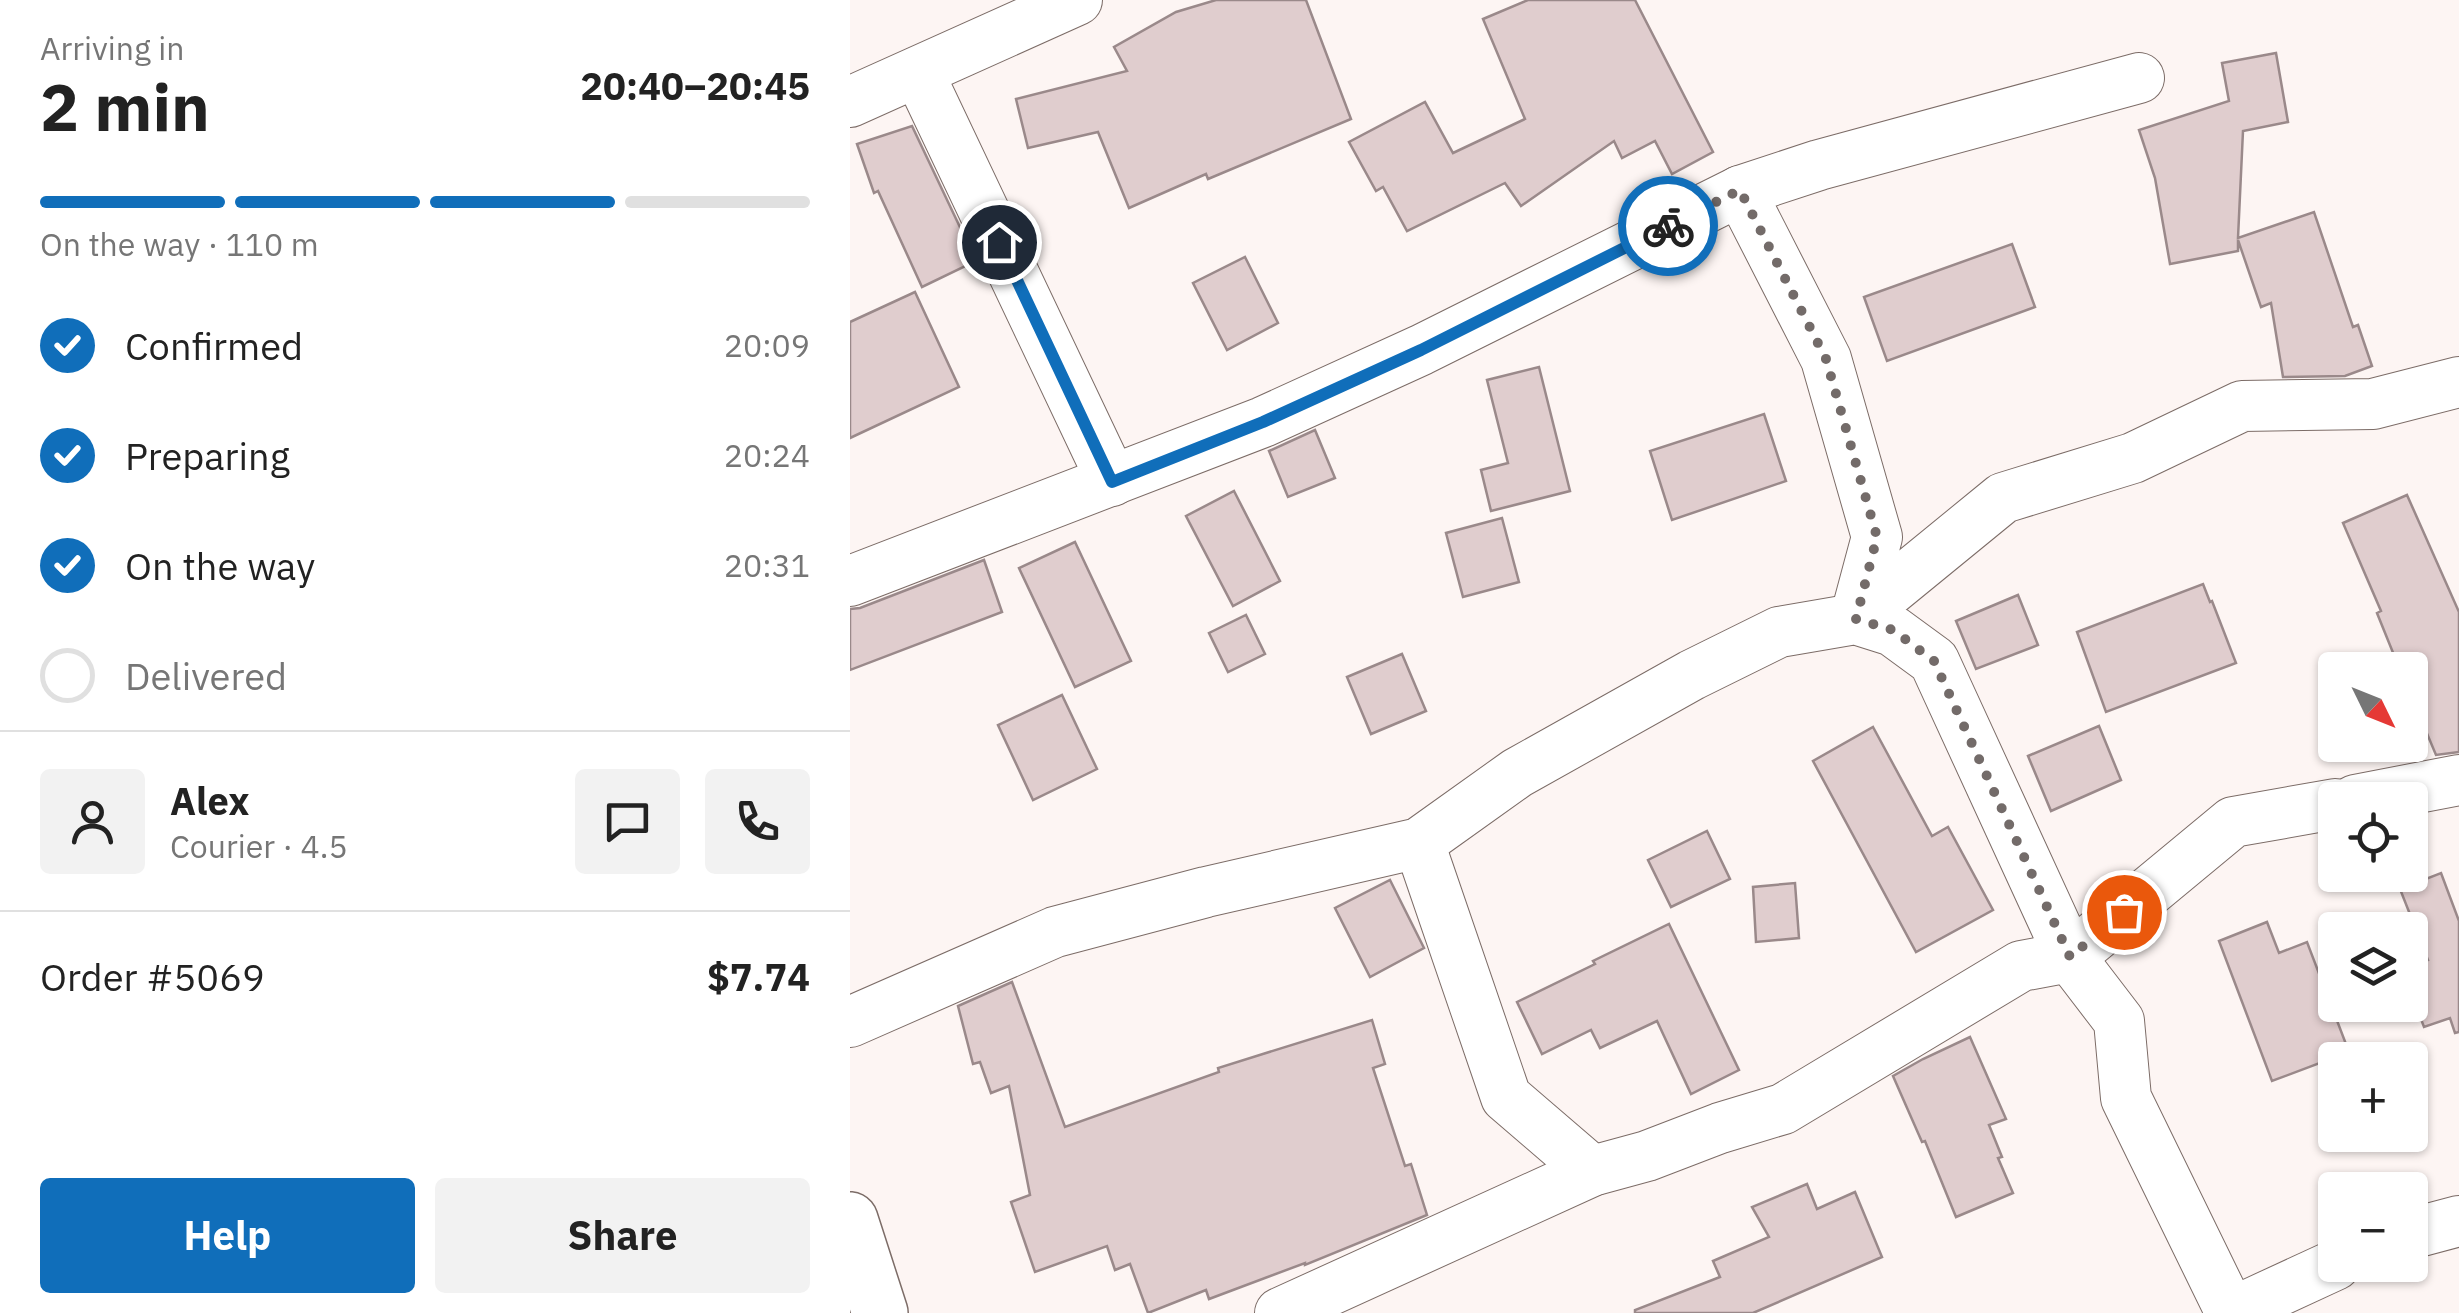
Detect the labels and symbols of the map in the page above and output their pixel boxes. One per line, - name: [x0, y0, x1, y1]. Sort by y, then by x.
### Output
- courier: [1618, 176, 1718, 276]
- pin: [957, 200, 1042, 285]
- north arrow: [2318, 652, 2428, 762]
- pin: [2082, 870, 2167, 955]

